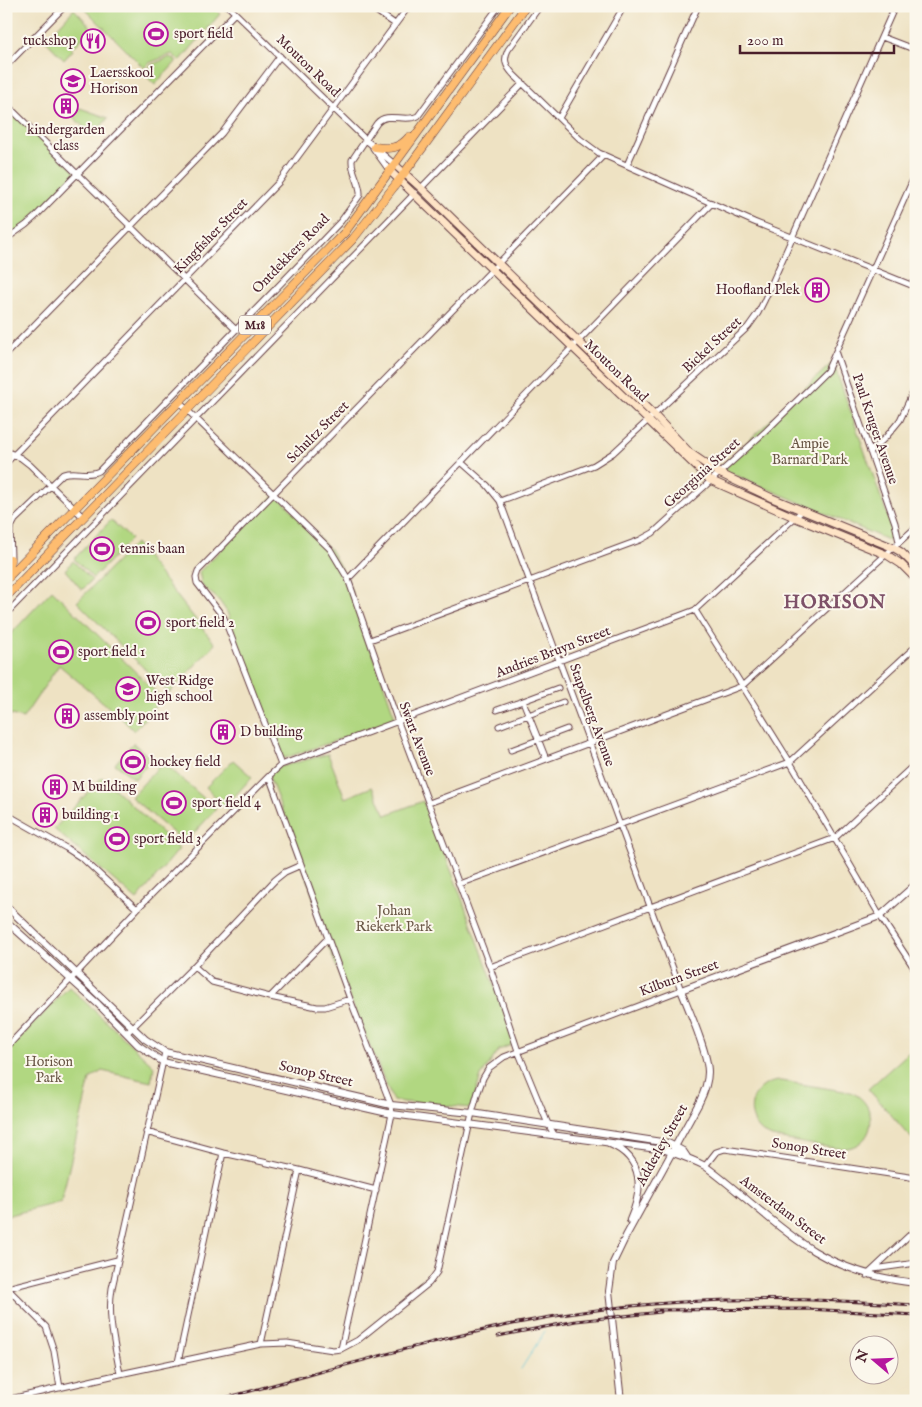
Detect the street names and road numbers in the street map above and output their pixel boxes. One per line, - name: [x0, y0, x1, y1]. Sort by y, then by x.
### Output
- street label: Mouton Road: [272, 31, 344, 101]
- street label: Kingfisher Street: [170, 194, 252, 278]
- street label: Ontdekkers Road: [248, 210, 334, 298]
- street label: Bickel Street: [679, 313, 746, 377]
- road number: M18: [239, 316, 271, 334]
- street label: Mouton Road: [580, 336, 652, 406]
- street label: Paul Kruger Avenue: [848, 371, 903, 487]
- street label: Schultz Street: [283, 397, 353, 467]
- street label: Georginia Street: [660, 434, 744, 512]
- street label: Andries Bruyn Street: [492, 622, 613, 683]
- street label: Stapelberg Avenue: [565, 661, 619, 770]
- street label: Swart Avenue: [395, 699, 440, 779]
- street label: Kilburn Street: [637, 955, 721, 1001]
- street label: Sonop Street: [277, 1057, 355, 1091]
- street label: Adderley Street: [632, 1101, 692, 1190]
- street label: Sonop Street: [770, 1134, 848, 1164]
- street label: Amsterdam Street: [735, 1171, 830, 1249]

